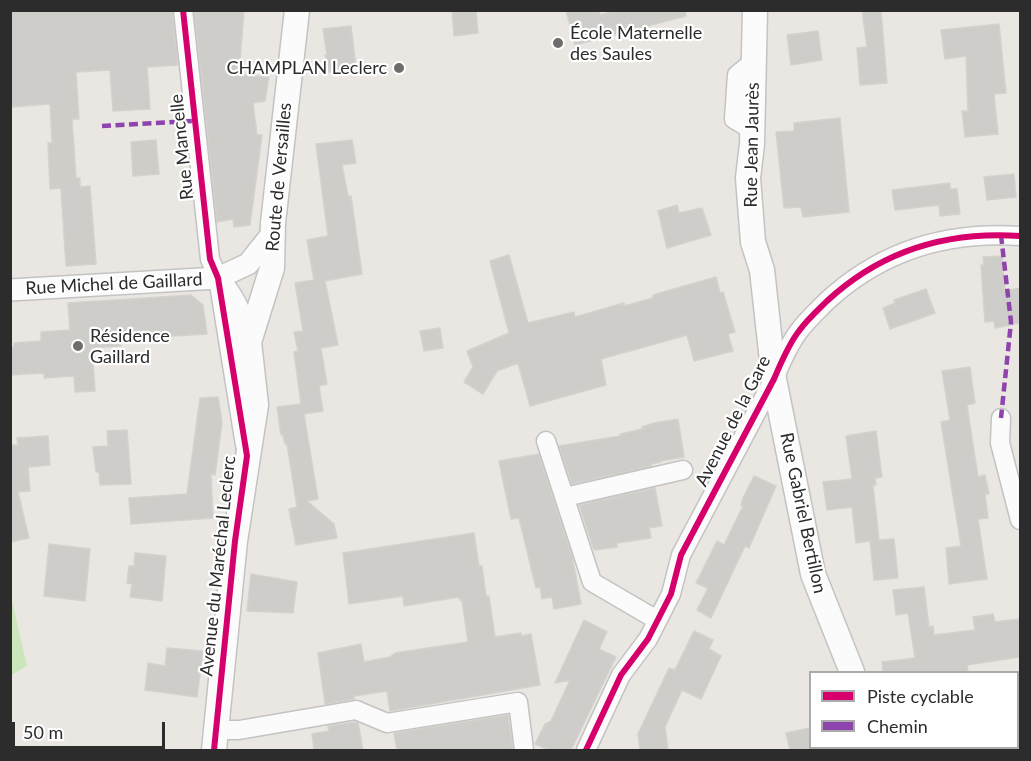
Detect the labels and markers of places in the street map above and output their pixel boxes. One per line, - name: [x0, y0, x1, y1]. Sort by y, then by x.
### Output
- place label: École Maternelle des Saules: [570, 22, 702, 64]
- marker: École Maternelle des Saules: [551, 36, 565, 50]
- place label: CHAMPLAN Leclerc: [227, 57, 387, 79]
- marker: CHAMPLAN Leclerc: [392, 61, 406, 75]
- place label: Résidence Gaillard: [90, 325, 170, 368]
- marker: Résidence Gaillard: [71, 339, 85, 353]

